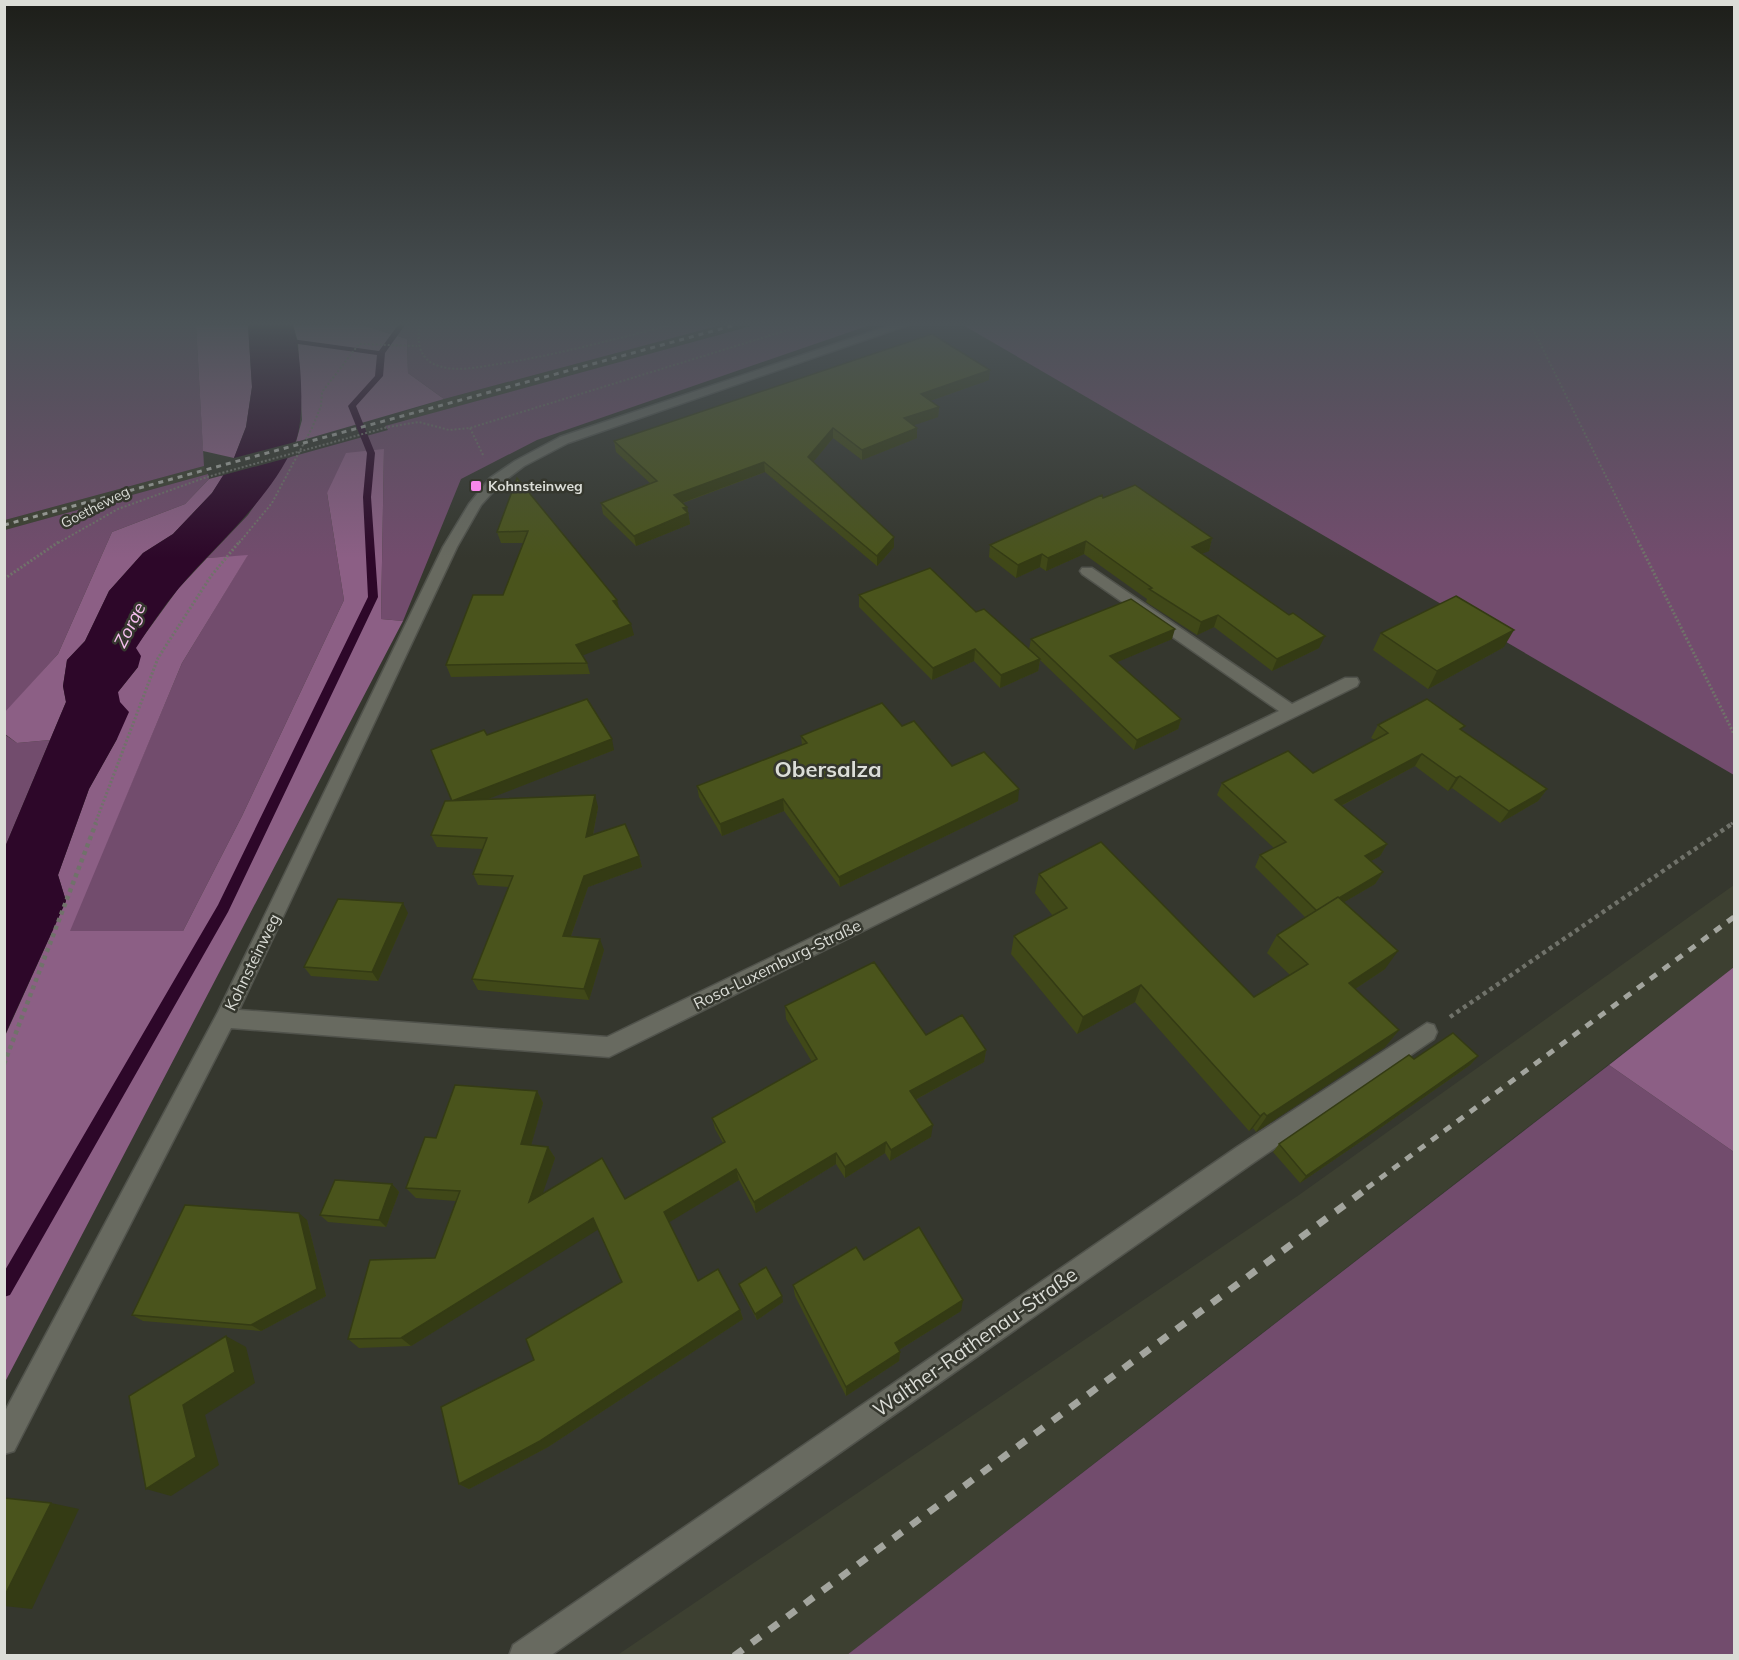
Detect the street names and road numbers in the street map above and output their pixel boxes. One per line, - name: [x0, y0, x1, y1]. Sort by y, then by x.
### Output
- street label: Goetheweg: [58, 482, 132, 532]
- street label: Kohnsteinweg: [220, 910, 284, 1014]
- street label: Rosa-Luxemburg-Straße: [690, 915, 864, 1013]
- street label: Walther-Rathenau-Straße: [868, 1261, 1082, 1422]

